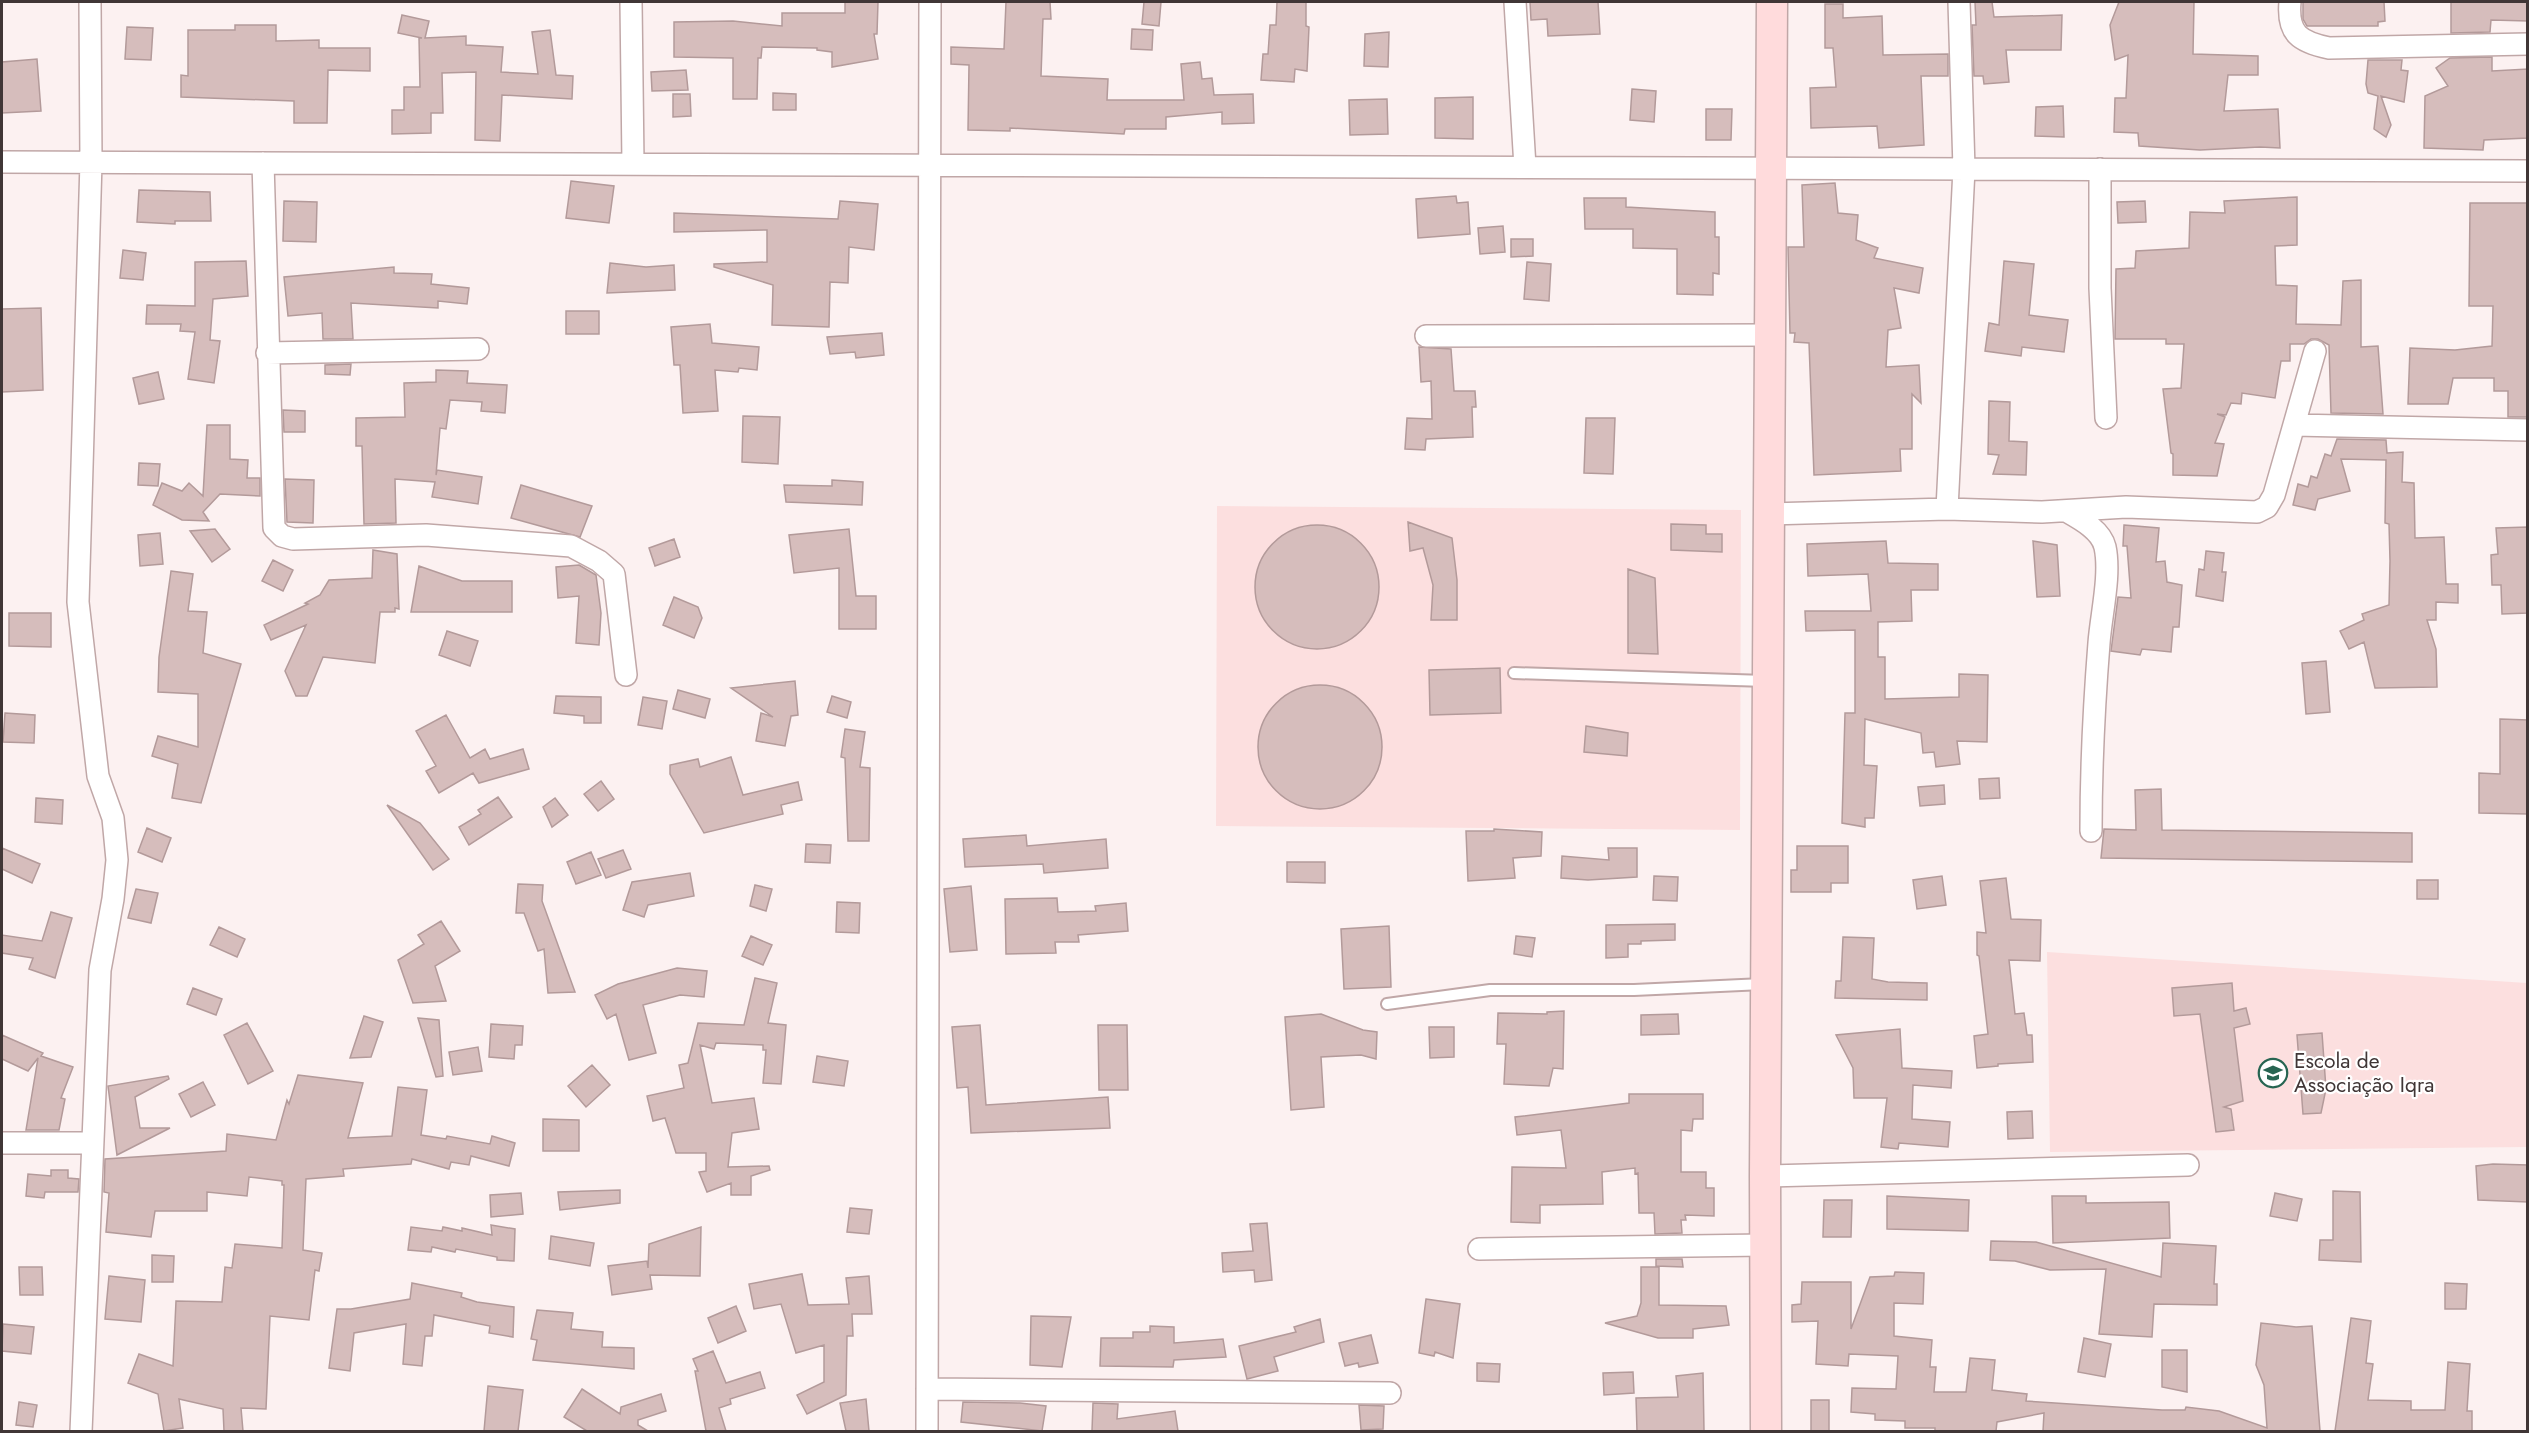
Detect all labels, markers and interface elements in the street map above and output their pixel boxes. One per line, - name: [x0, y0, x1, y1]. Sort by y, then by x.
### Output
- place label: Escola de Associação Iqra: [2294, 1046, 2434, 1100]
- school or university icon: Escola de Associação Iqra: [2257, 1057, 2289, 1089]

